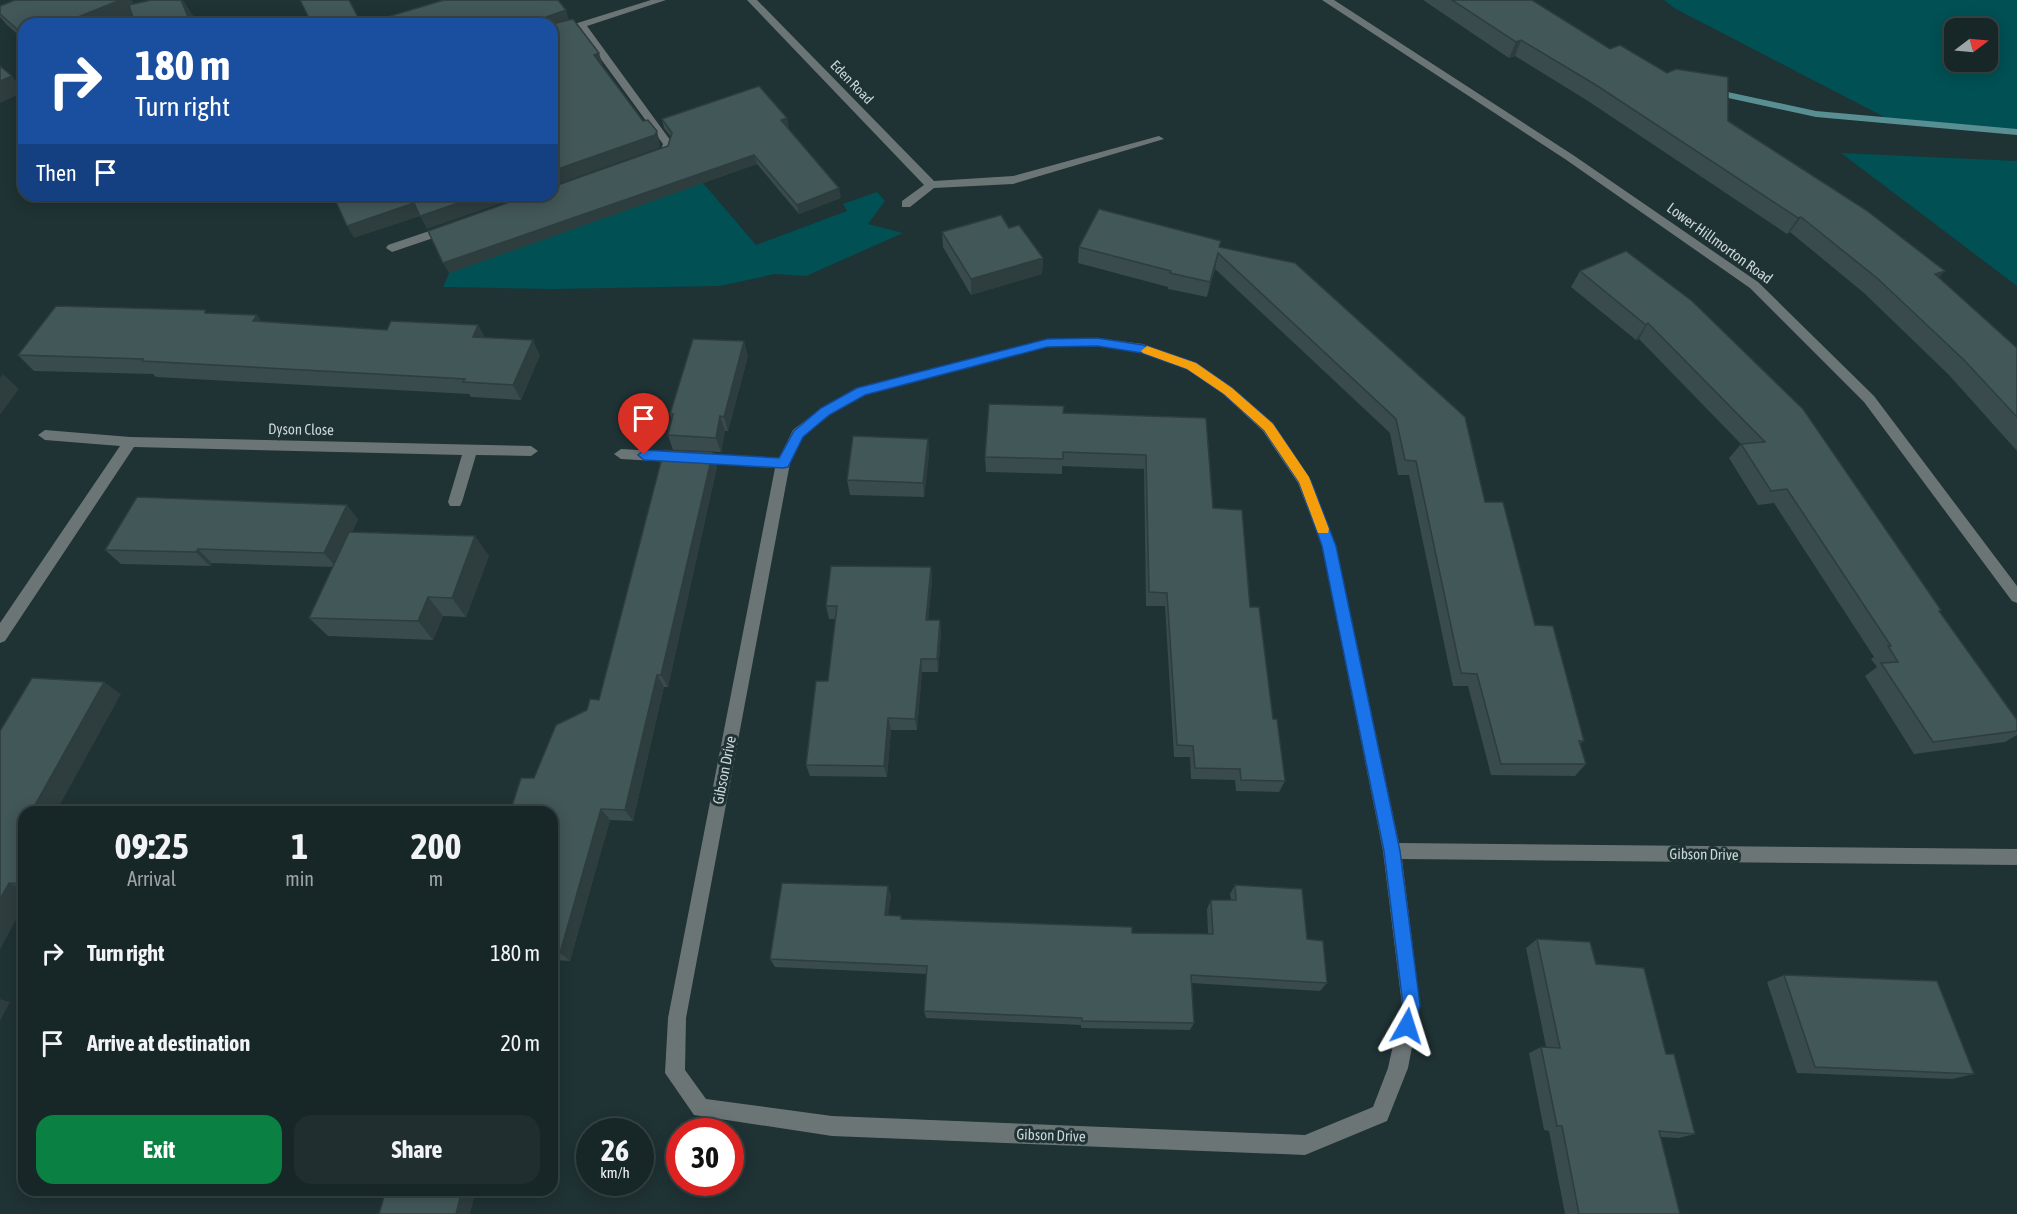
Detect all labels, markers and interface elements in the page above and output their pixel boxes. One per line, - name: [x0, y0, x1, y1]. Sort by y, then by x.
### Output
- north arrow: [1944, 18, 1998, 72]
- map controls: [1944, 18, 1998, 72]
- text: 180 m: [135, 41, 230, 89]
- icon: right: [36, 42, 114, 120]
- street label: Eden Road: [827, 57, 877, 107]
- text: Turn right: [135, 91, 230, 122]
- icon: arrive: [89, 156, 122, 189]
- text: Then: [36, 160, 77, 186]
- street label: Lower Hillmorton Road: [1664, 199, 1776, 287]
- pin: [618, 393, 669, 455]
- icon: arrive: [627, 402, 660, 435]
- street label: Dyson Close: [268, 420, 334, 438]
- street label: Gibson Drive: [709, 734, 739, 806]
- text: 09:25: [115, 825, 189, 867]
- text: 1: [291, 825, 308, 867]
- text: 200: [411, 825, 461, 867]
- street label: Gibson Drive: [1669, 845, 1739, 863]
- text: Arrival: [127, 867, 176, 890]
- text: min: [285, 867, 314, 890]
- text: m: [429, 867, 443, 890]
- icon: right: [36, 937, 69, 970]
- text: Turn right: [87, 940, 164, 966]
- text: 180 m: [490, 940, 540, 966]
- position arrow: [1375, 994, 1439, 1058]
- icon: arrive: [36, 1027, 69, 1060]
- text: Arrive at destination: [87, 1030, 250, 1056]
- text: 20 m: [500, 1030, 540, 1056]
- button: Exit: [36, 1115, 282, 1184]
- button: Share: [294, 1115, 540, 1184]
- speed limit sign: 30: [666, 1118, 744, 1196]
- street label: Gibson Drive: [1016, 1125, 1086, 1145]
- text: 26: [601, 1133, 629, 1167]
- text: km/h: [600, 1164, 630, 1181]

